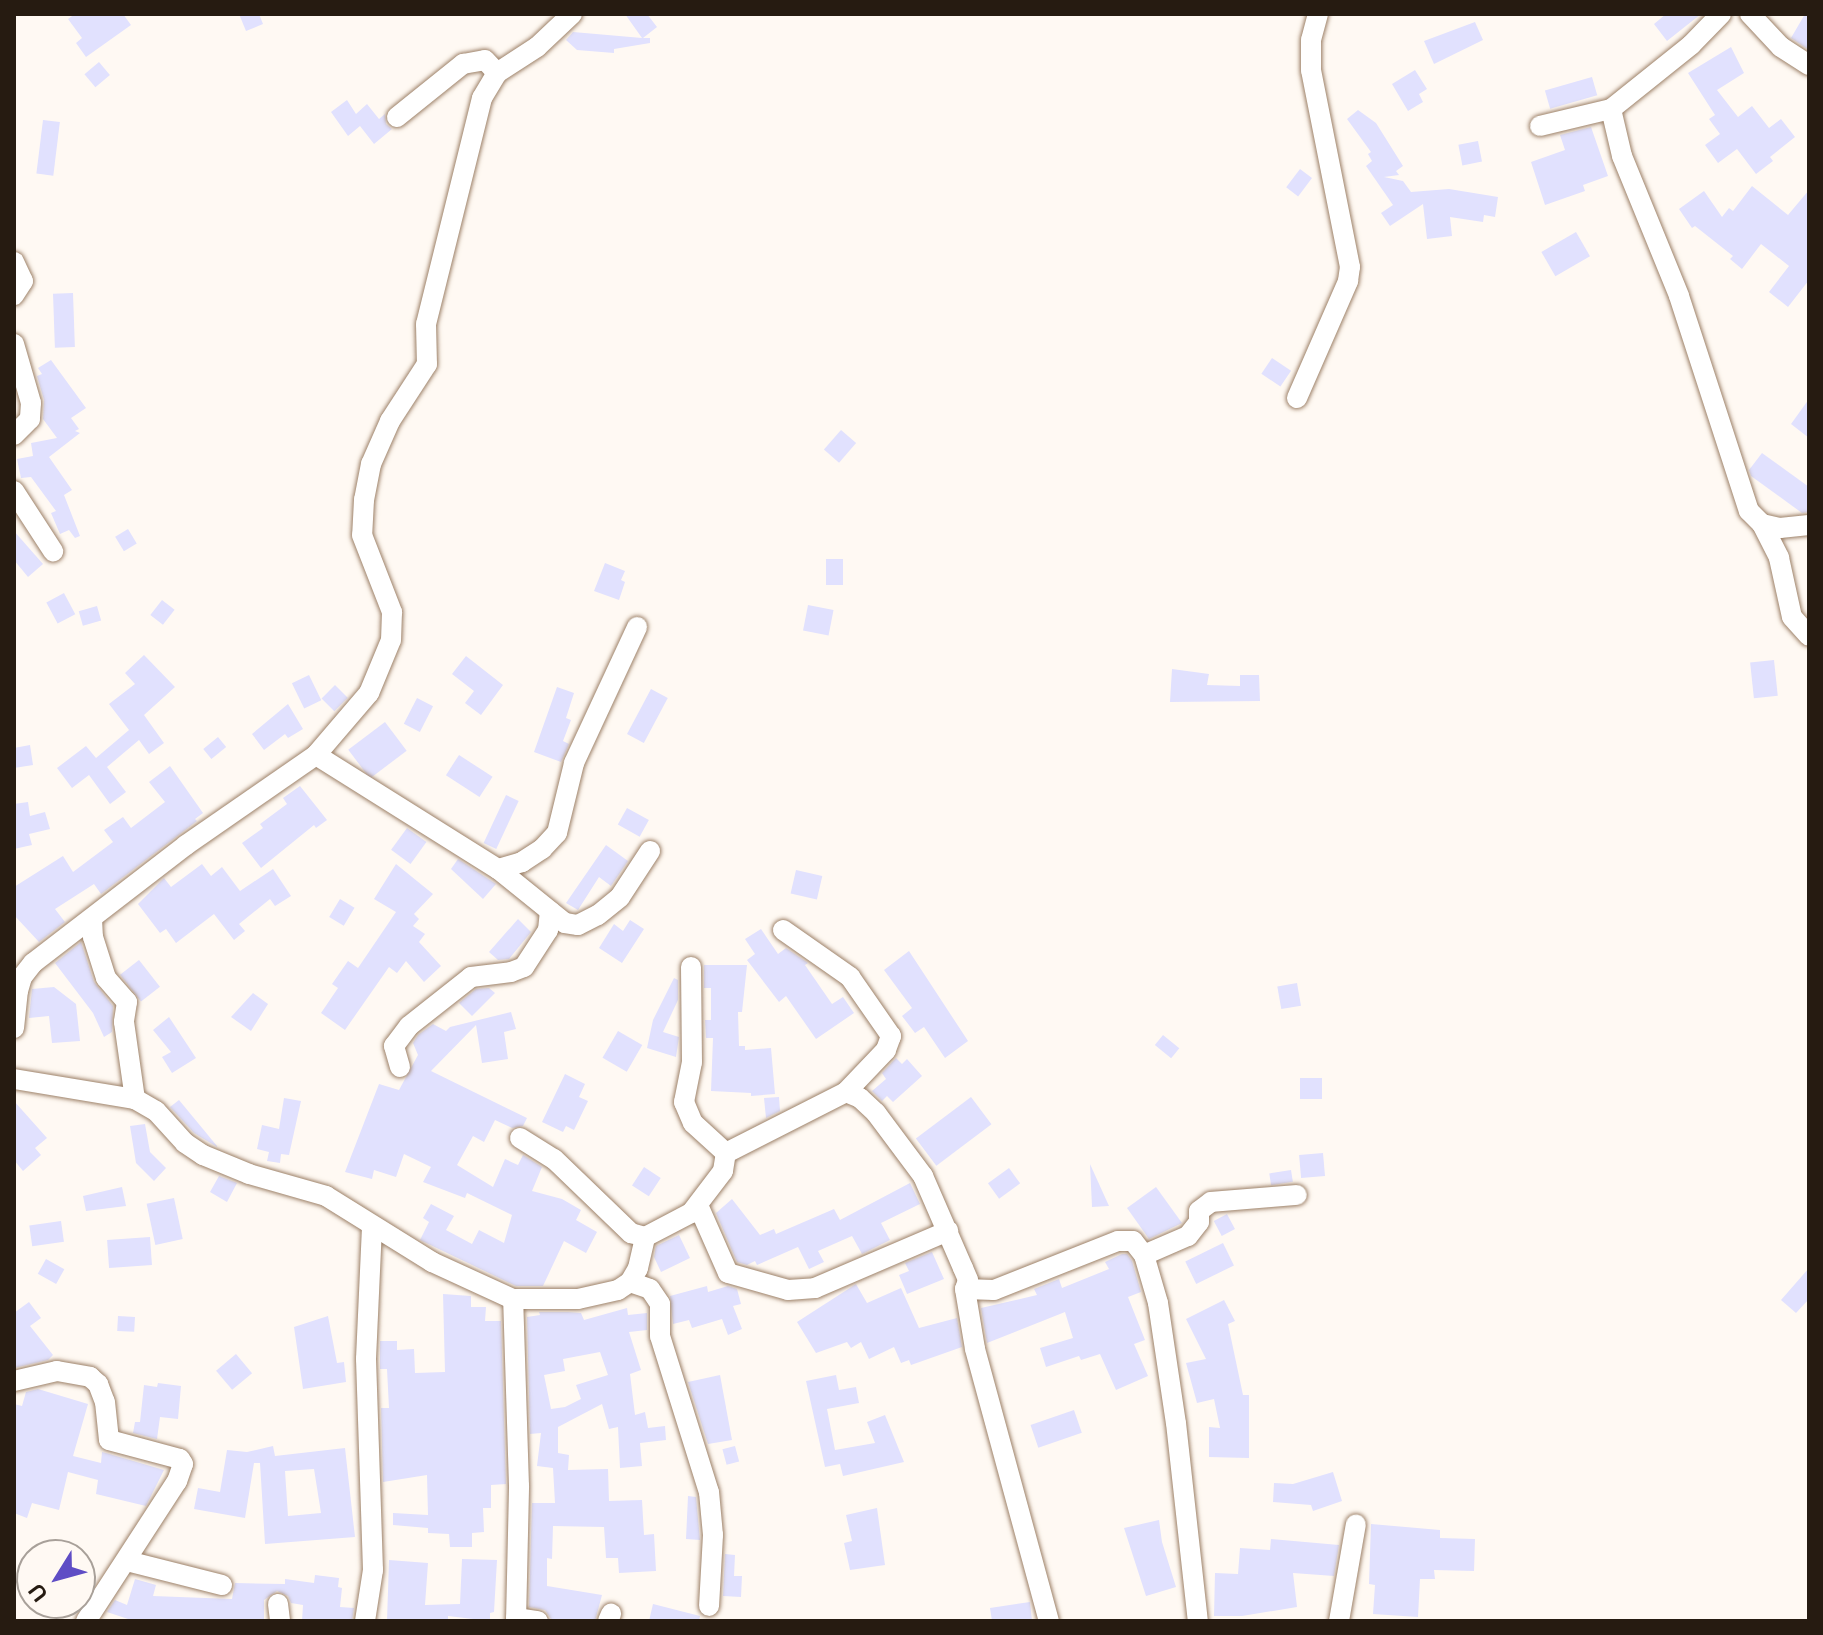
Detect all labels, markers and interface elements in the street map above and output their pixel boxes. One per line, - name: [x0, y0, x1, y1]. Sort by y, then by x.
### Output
- north arrow: [16, 1539, 96, 1619]
- text: U: [23, 1579, 53, 1606]

